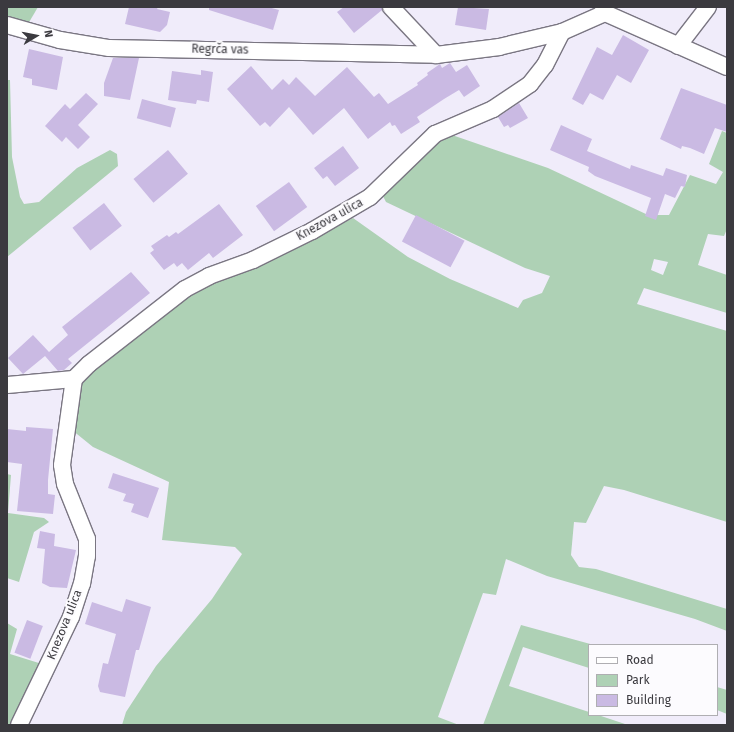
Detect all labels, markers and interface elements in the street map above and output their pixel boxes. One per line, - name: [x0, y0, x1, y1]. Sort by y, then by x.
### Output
- north arrow: [16, 16, 56, 56]
- text: N: [41, 29, 55, 39]
- street label: Regrča vas: [191, 42, 249, 58]
- street label: Knezova ulica: [294, 196, 366, 244]
- street label: Knezova ulica: [44, 588, 86, 662]
- legend: [588, 644, 718, 716]
- text: Road: [626, 653, 654, 667]
- text: Park: [626, 673, 650, 687]
- text: Building: [626, 693, 671, 707]

